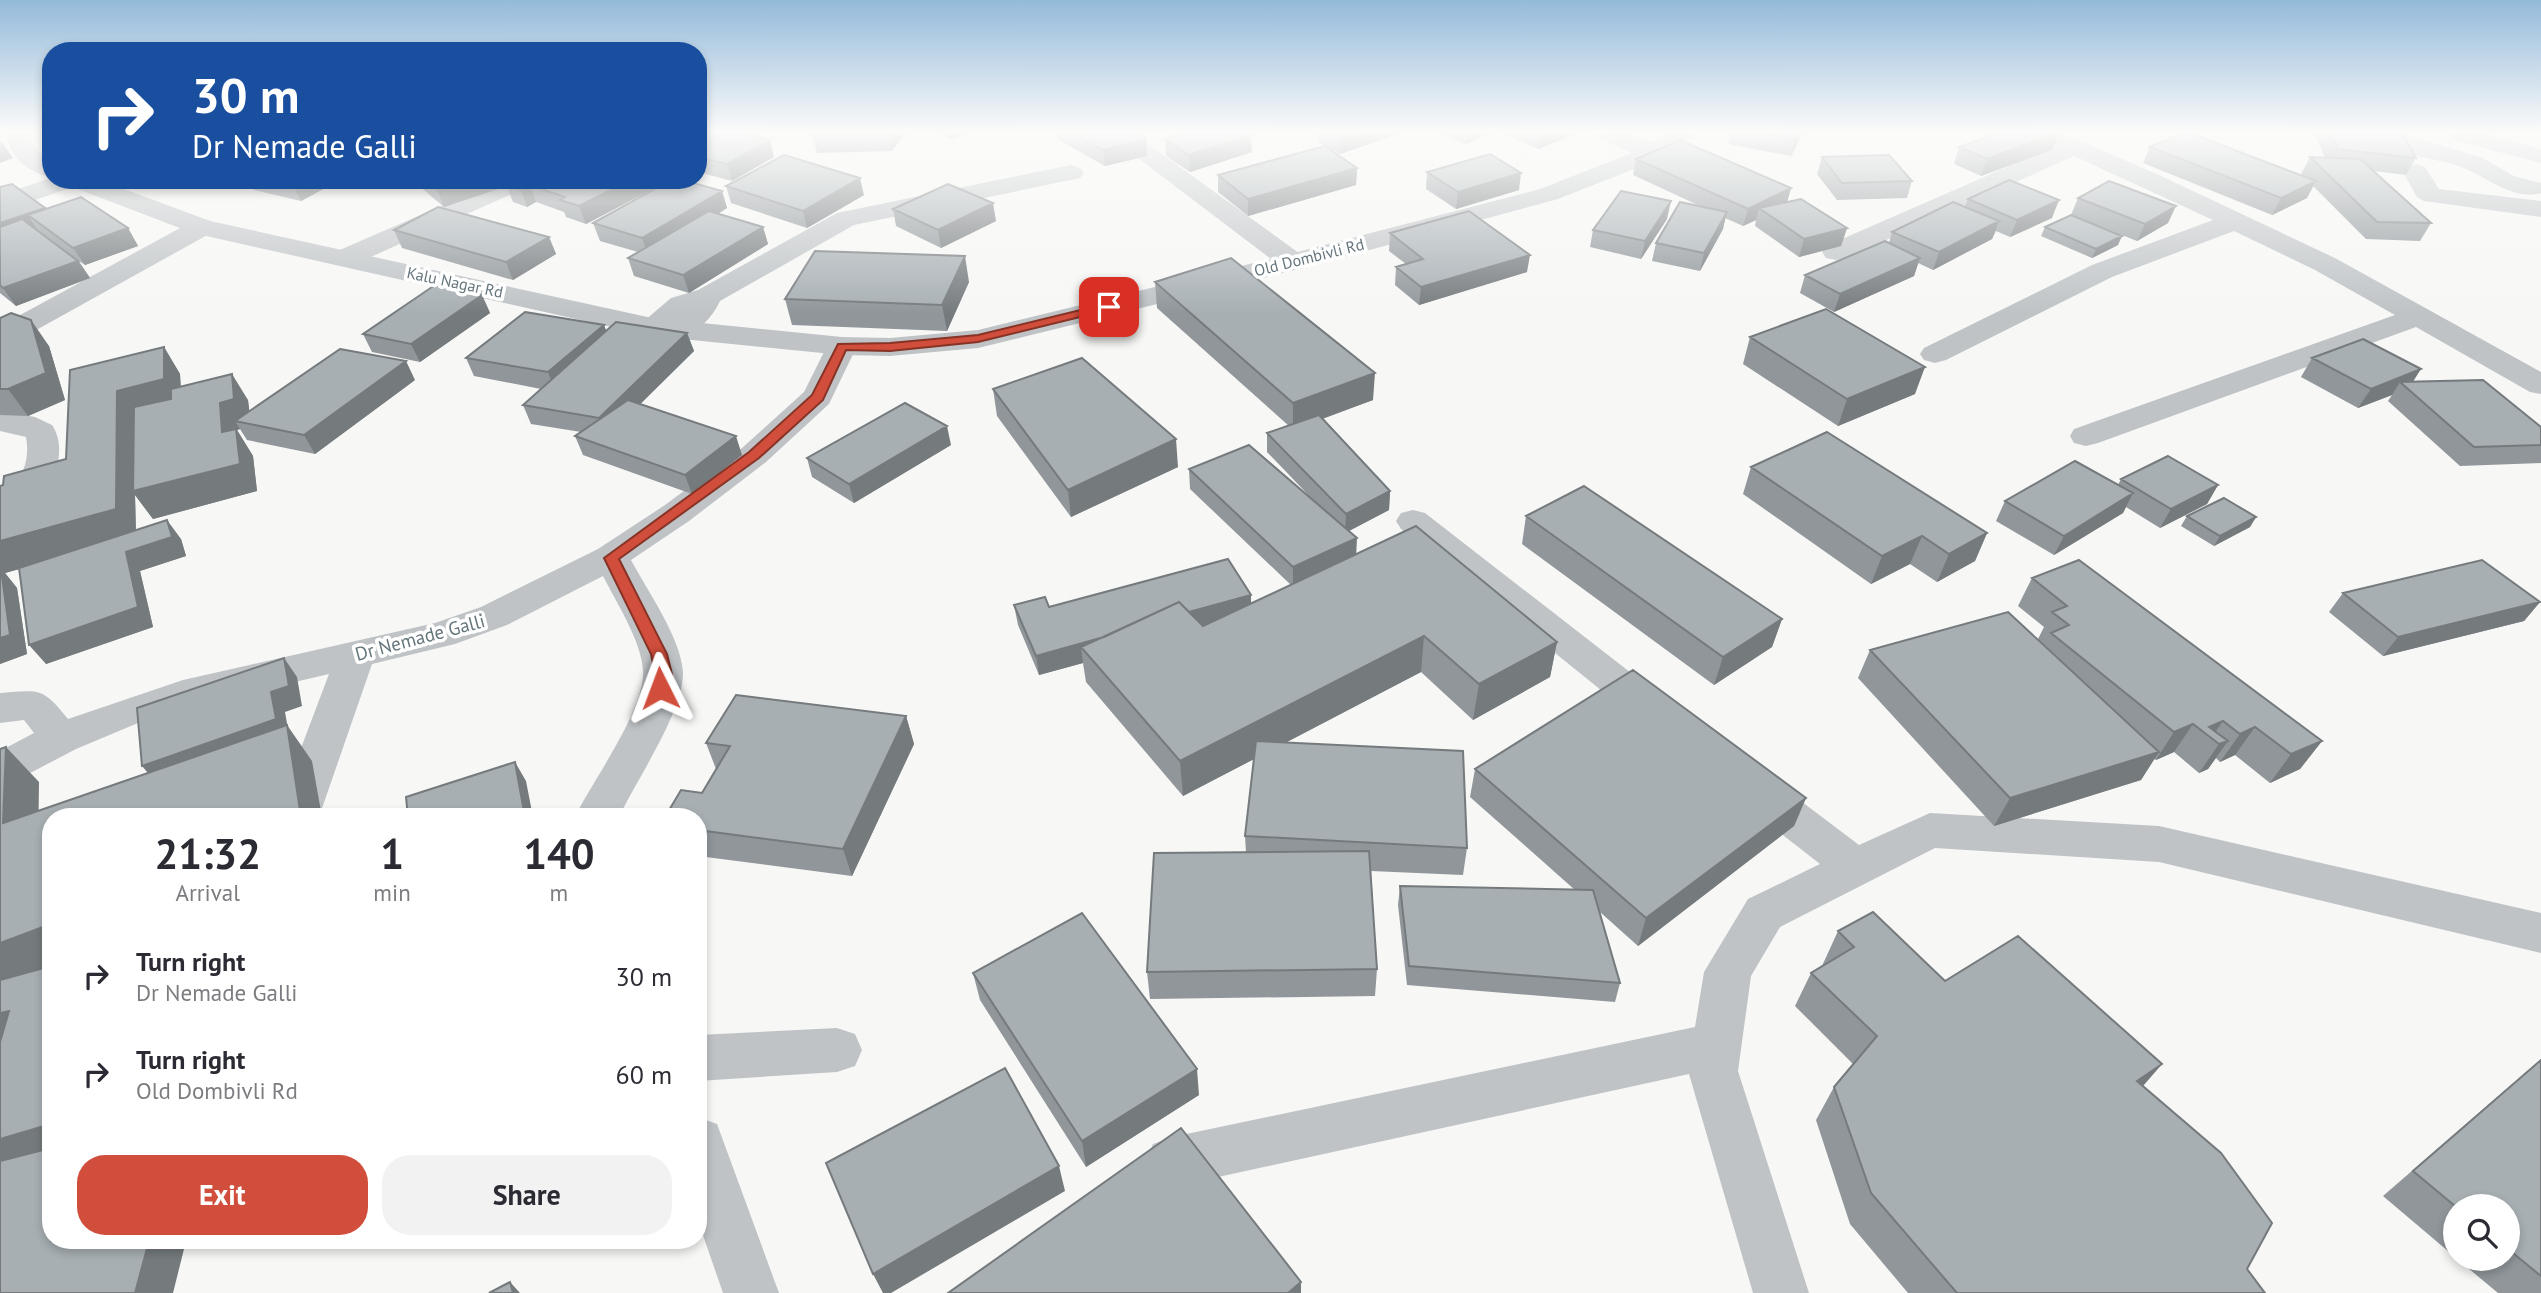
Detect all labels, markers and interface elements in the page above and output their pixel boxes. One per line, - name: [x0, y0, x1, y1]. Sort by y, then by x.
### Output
- text: 30 m: [192, 63, 299, 127]
- icon: right: [77, 70, 168, 161]
- text: Dr Nemade Galli: [192, 125, 417, 167]
- street label: Old Dombivli Rd: [1252, 234, 1366, 280]
- street label: Kalu Nagar Rd: [405, 262, 505, 302]
- pin: [1079, 277, 1139, 337]
- icon: arrive: [1090, 288, 1128, 326]
- street label: Dr Nemade Galli: [352, 608, 488, 666]
- position arrow: [623, 651, 697, 725]
- text: 21:32: [154, 826, 261, 881]
- text: 1: [380, 826, 404, 881]
- text: 140: [523, 826, 595, 881]
- text: Arrival: [175, 878, 240, 907]
- text: min: [373, 878, 411, 907]
- text: m: [550, 878, 568, 907]
- text: Turn right: [136, 945, 245, 978]
- icon: right: [77, 957, 115, 995]
- text: 30 m: [616, 960, 672, 993]
- text: Dr Nemade Galli: [136, 978, 298, 1007]
- text: Turn right: [136, 1043, 245, 1076]
- icon: right: [77, 1055, 115, 1093]
- text: 60 m: [616, 1058, 672, 1091]
- text: Old Dombivli Rd: [136, 1076, 298, 1105]
- button: Exit: [77, 1155, 368, 1235]
- button: Share: [382, 1155, 672, 1235]
- map controls: [2443, 1194, 2520, 1271]
- button: search: [2443, 1194, 2520, 1271]

